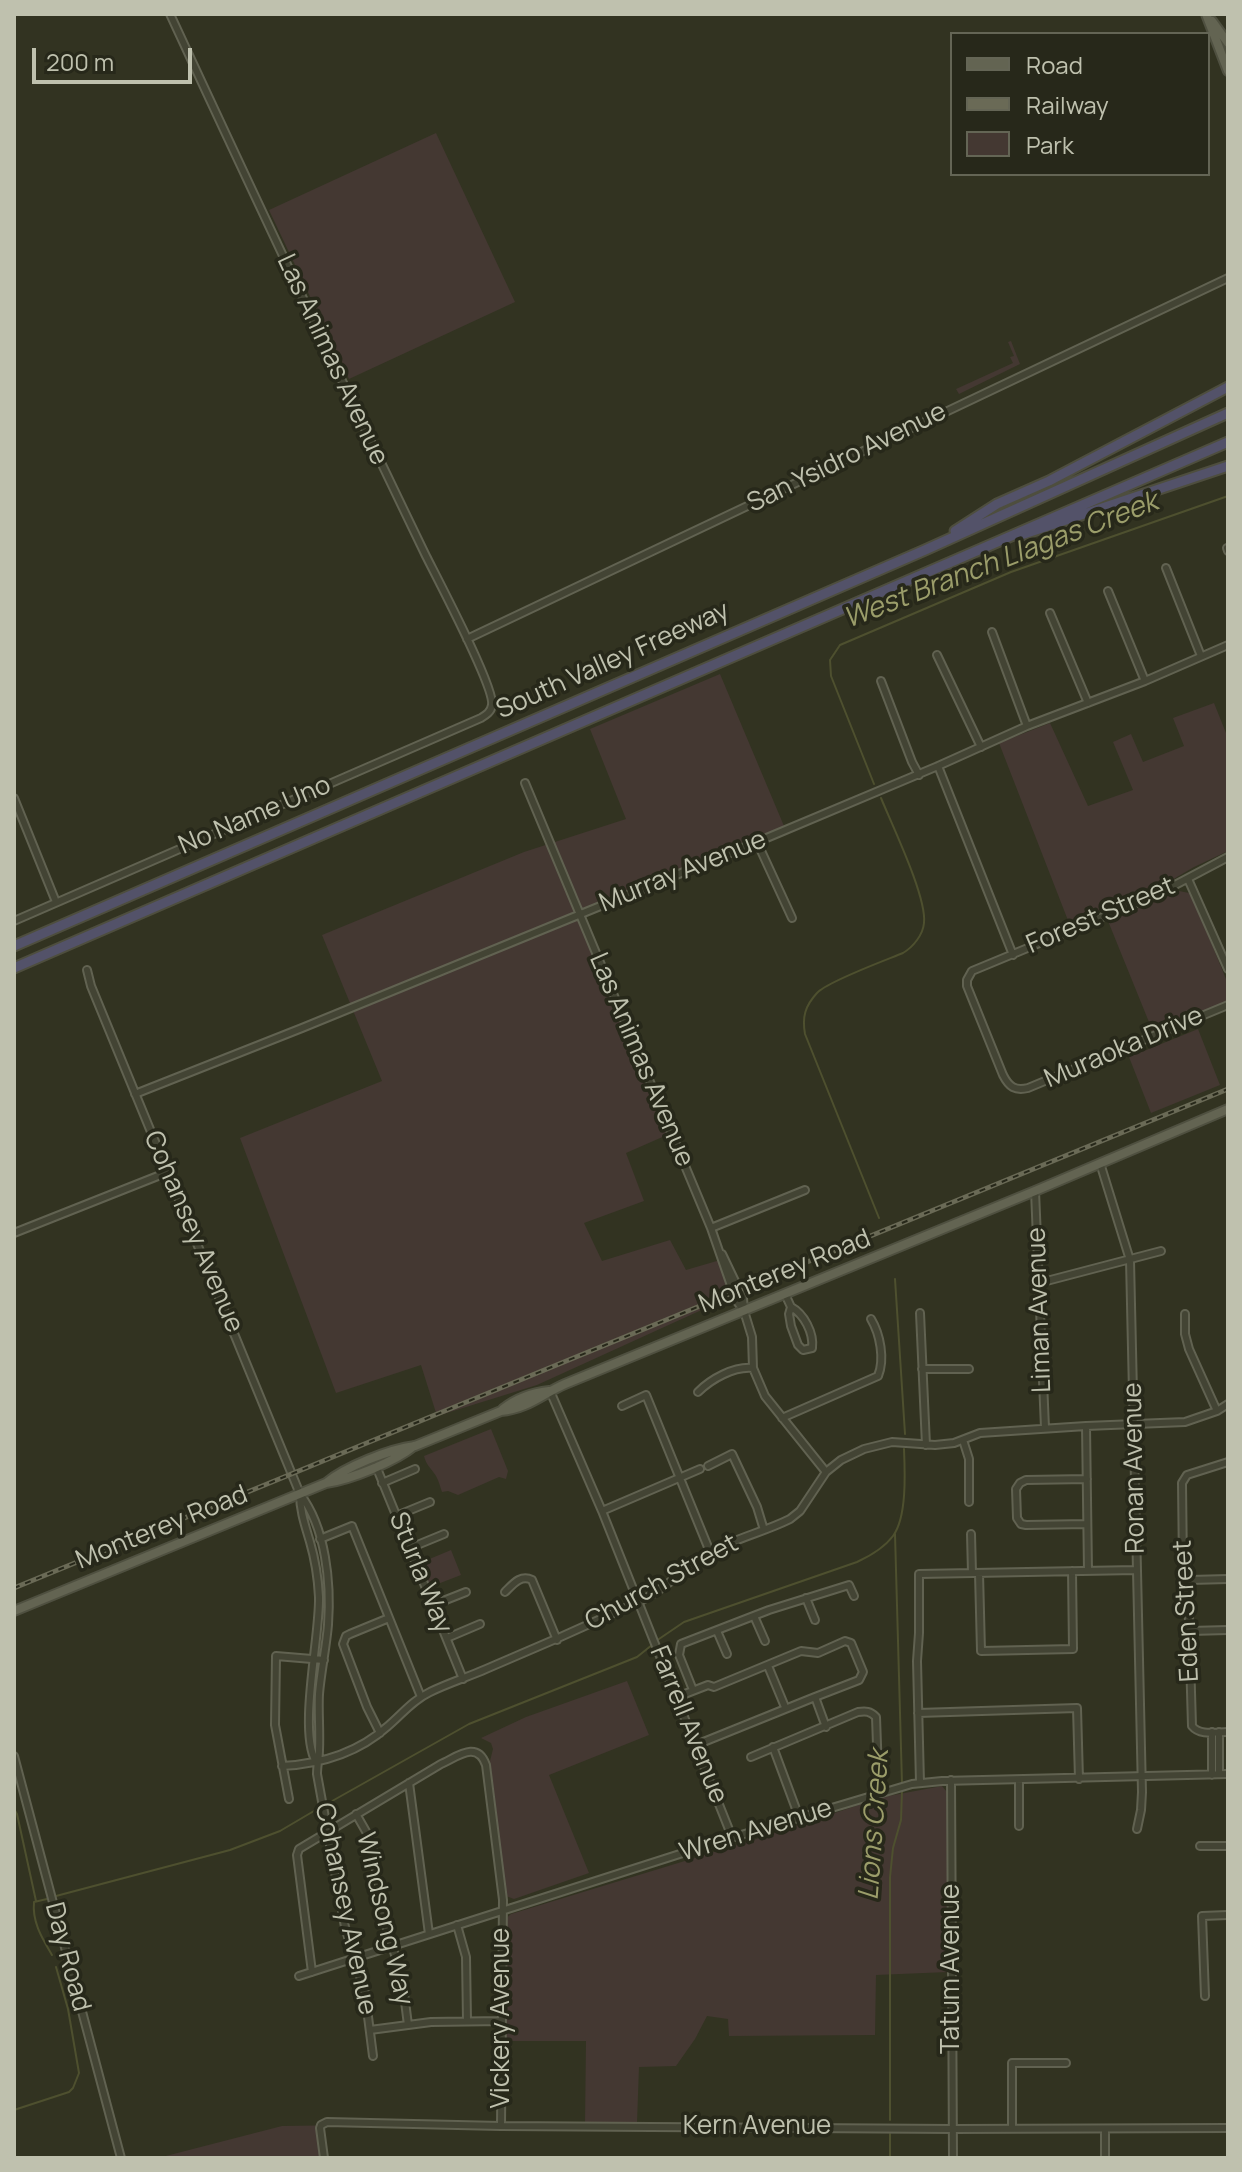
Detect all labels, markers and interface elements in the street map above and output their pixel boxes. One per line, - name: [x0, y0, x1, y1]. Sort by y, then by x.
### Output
- scale bar: [36, 32, 196, 82]
- legend: [950, 32, 1210, 176]
- text: 200 m: [46, 45, 114, 78]
- text: Road: [1026, 48, 1083, 81]
- text: Railway: [1026, 88, 1109, 121]
- text: Park: [1026, 128, 1074, 161]
- street label: Las Animas Avenue: [269, 250, 395, 470]
- street label: San Ysidro Avenue: [742, 396, 952, 520]
- water label: West Branch Llagas Creek: [839, 485, 1163, 637]
- street label: South Valley Freeway: [492, 596, 734, 726]
- street label: No Name Uno: [174, 770, 336, 862]
- street label: Murray Avenue: [595, 824, 771, 920]
- street label: Forest Street: [1022, 871, 1180, 961]
- street label: Las Animas Avenue: [582, 949, 700, 1171]
- street label: Muraoka Drive: [1040, 1001, 1208, 1095]
- street label: Cohansey Avenue: [136, 1127, 250, 1337]
- street label: Monterey Road: [695, 1223, 875, 1321]
- street label: Liman Avenue: [1022, 1227, 1058, 1393]
- street label: Ronan Avenue: [1118, 1382, 1152, 1554]
- street label: Monterey Road: [72, 1479, 252, 1577]
- street label: Sturla Way: [382, 1508, 458, 1638]
- street label: Church Street: [580, 1528, 744, 1638]
- street label: Eden Street: [1168, 1539, 1206, 1683]
- street label: Farrell Avenue: [642, 1642, 734, 1808]
- water label: Lions Creek: [853, 1749, 897, 1901]
- street label: Wren Avenue: [676, 1793, 836, 1869]
- street label: Cohansey Avenue: [307, 1800, 383, 2018]
- street label: Windsong Way: [349, 1830, 419, 2008]
- street label: Tatum Avenue: [936, 1884, 968, 2054]
- street label: Day Road: [37, 1899, 97, 2015]
- street label: Vickery Avenue: [486, 1928, 518, 2108]
- street label: Kern Avenue: [683, 2111, 831, 2143]

